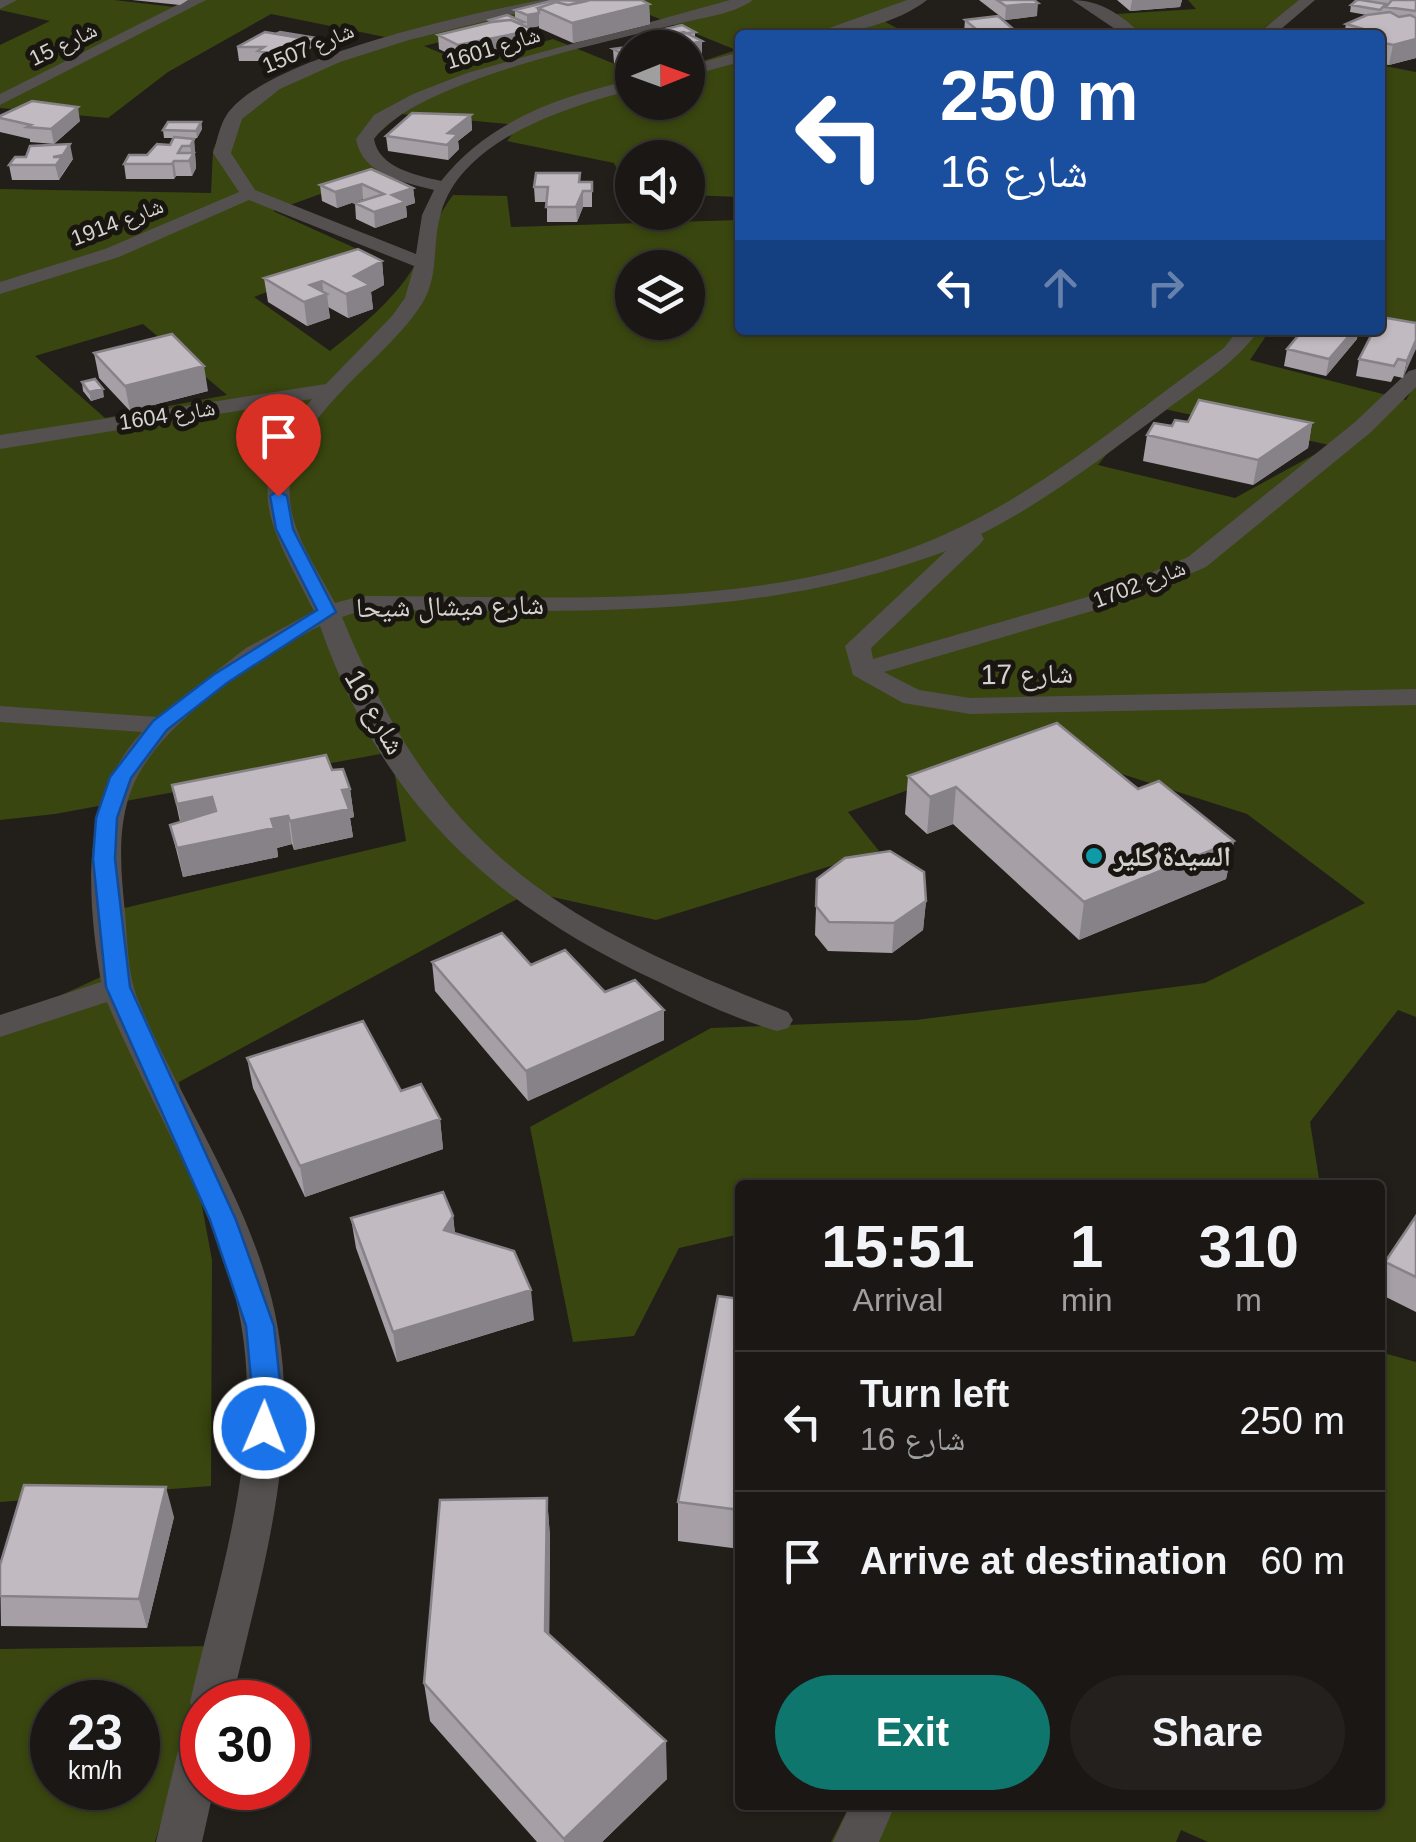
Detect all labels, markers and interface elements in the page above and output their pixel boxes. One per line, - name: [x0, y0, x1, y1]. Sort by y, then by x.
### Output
- street label: شارع 15: [25, 17, 101, 72]
- street label: شارع 1507: [259, 18, 358, 79]
- street label: شارع 1601: [443, 22, 543, 75]
- north arrow: [615, 30, 705, 120]
- map controls: [615, 30, 705, 340]
- text: 250 m: [940, 57, 1138, 135]
- icon: left: [775, 70, 905, 200]
- button: sound: [615, 140, 705, 230]
- text: شارع 16: [940, 146, 1088, 197]
- street label: شارع 1914: [67, 193, 167, 252]
- button: layers: [615, 250, 705, 340]
- icon: left: [928, 260, 983, 315]
- icon: ahead: [1033, 260, 1088, 315]
- icon: right: [1138, 260, 1193, 315]
- pin: [236, 394, 321, 497]
- street label: شارع 1604: [117, 395, 217, 436]
- icon: arrive: [251, 409, 306, 464]
- street label: شارع 1702: [1089, 555, 1189, 614]
- street label: شارع ميشال شيحا: [356, 589, 544, 625]
- street label: شارع 17: [981, 658, 1073, 692]
- street label: شارع 16: [337, 664, 411, 761]
- place label: السيدة كلير: [1113, 841, 1231, 872]
- marker: السيدة كلير: [1083, 845, 1105, 867]
- text: 15:51: [821, 1213, 975, 1280]
- text: 1: [1070, 1213, 1103, 1280]
- text: 310: [1199, 1213, 1299, 1280]
- text: Arrival: [853, 1282, 943, 1318]
- text: min: [1061, 1282, 1112, 1318]
- text: m: [1235, 1282, 1262, 1318]
- text: Turn left: [860, 1373, 1009, 1415]
- position arrow: [212, 1376, 316, 1480]
- icon: left: [775, 1394, 830, 1449]
- text: 250 m: [1239, 1400, 1345, 1442]
- text: شارع 16: [860, 1421, 965, 1457]
- icon: arrive: [775, 1534, 830, 1589]
- text: Arrive at destination: [860, 1540, 1227, 1582]
- text: 60 m: [1261, 1540, 1345, 1582]
- button: Exit: [775, 1675, 1050, 1790]
- button: Share: [1070, 1675, 1345, 1790]
- speed limit sign: 30: [180, 1680, 310, 1810]
- text: 23: [67, 1705, 123, 1761]
- text: km/h: [68, 1756, 122, 1784]

